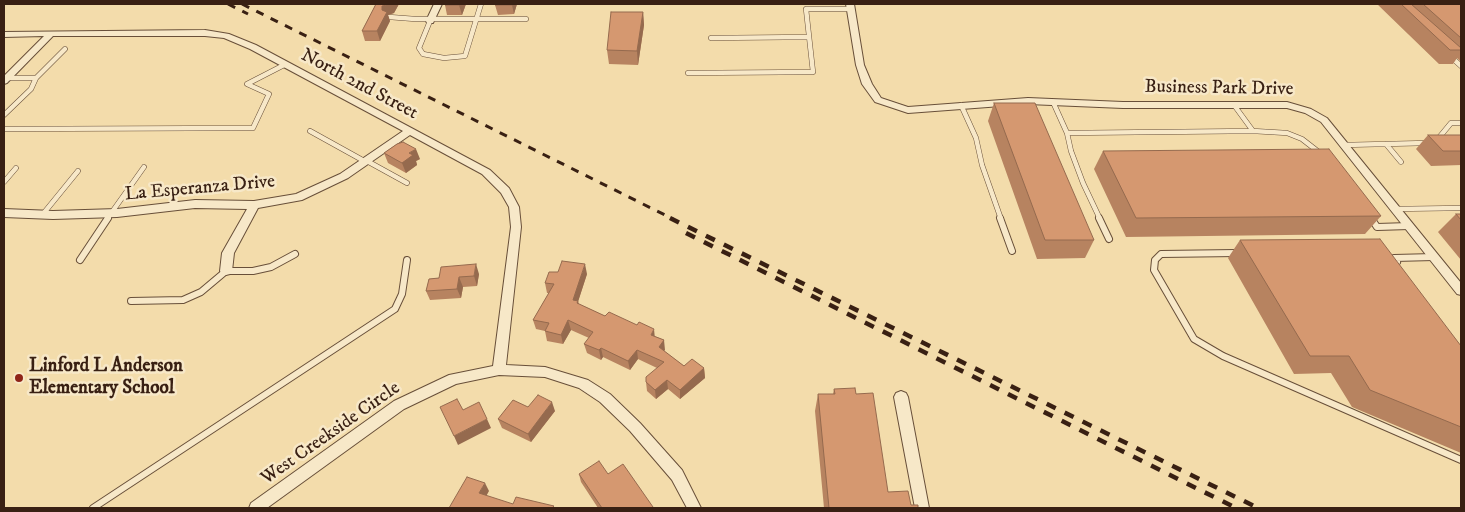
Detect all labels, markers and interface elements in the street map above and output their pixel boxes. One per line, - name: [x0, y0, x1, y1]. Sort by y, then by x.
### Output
- street label: North 2nd Street: [297, 45, 421, 125]
- street label: Business Park Drive: [1144, 76, 1294, 102]
- street label: La Esperanza Drive: [124, 171, 276, 207]
- place label: Linford L Anderson Elementary School: [29, 356, 183, 400]
- marker: Linford L Anderson Elementary School: [13, 372, 25, 384]
- street label: West Creekside Circle: [257, 378, 405, 490]

